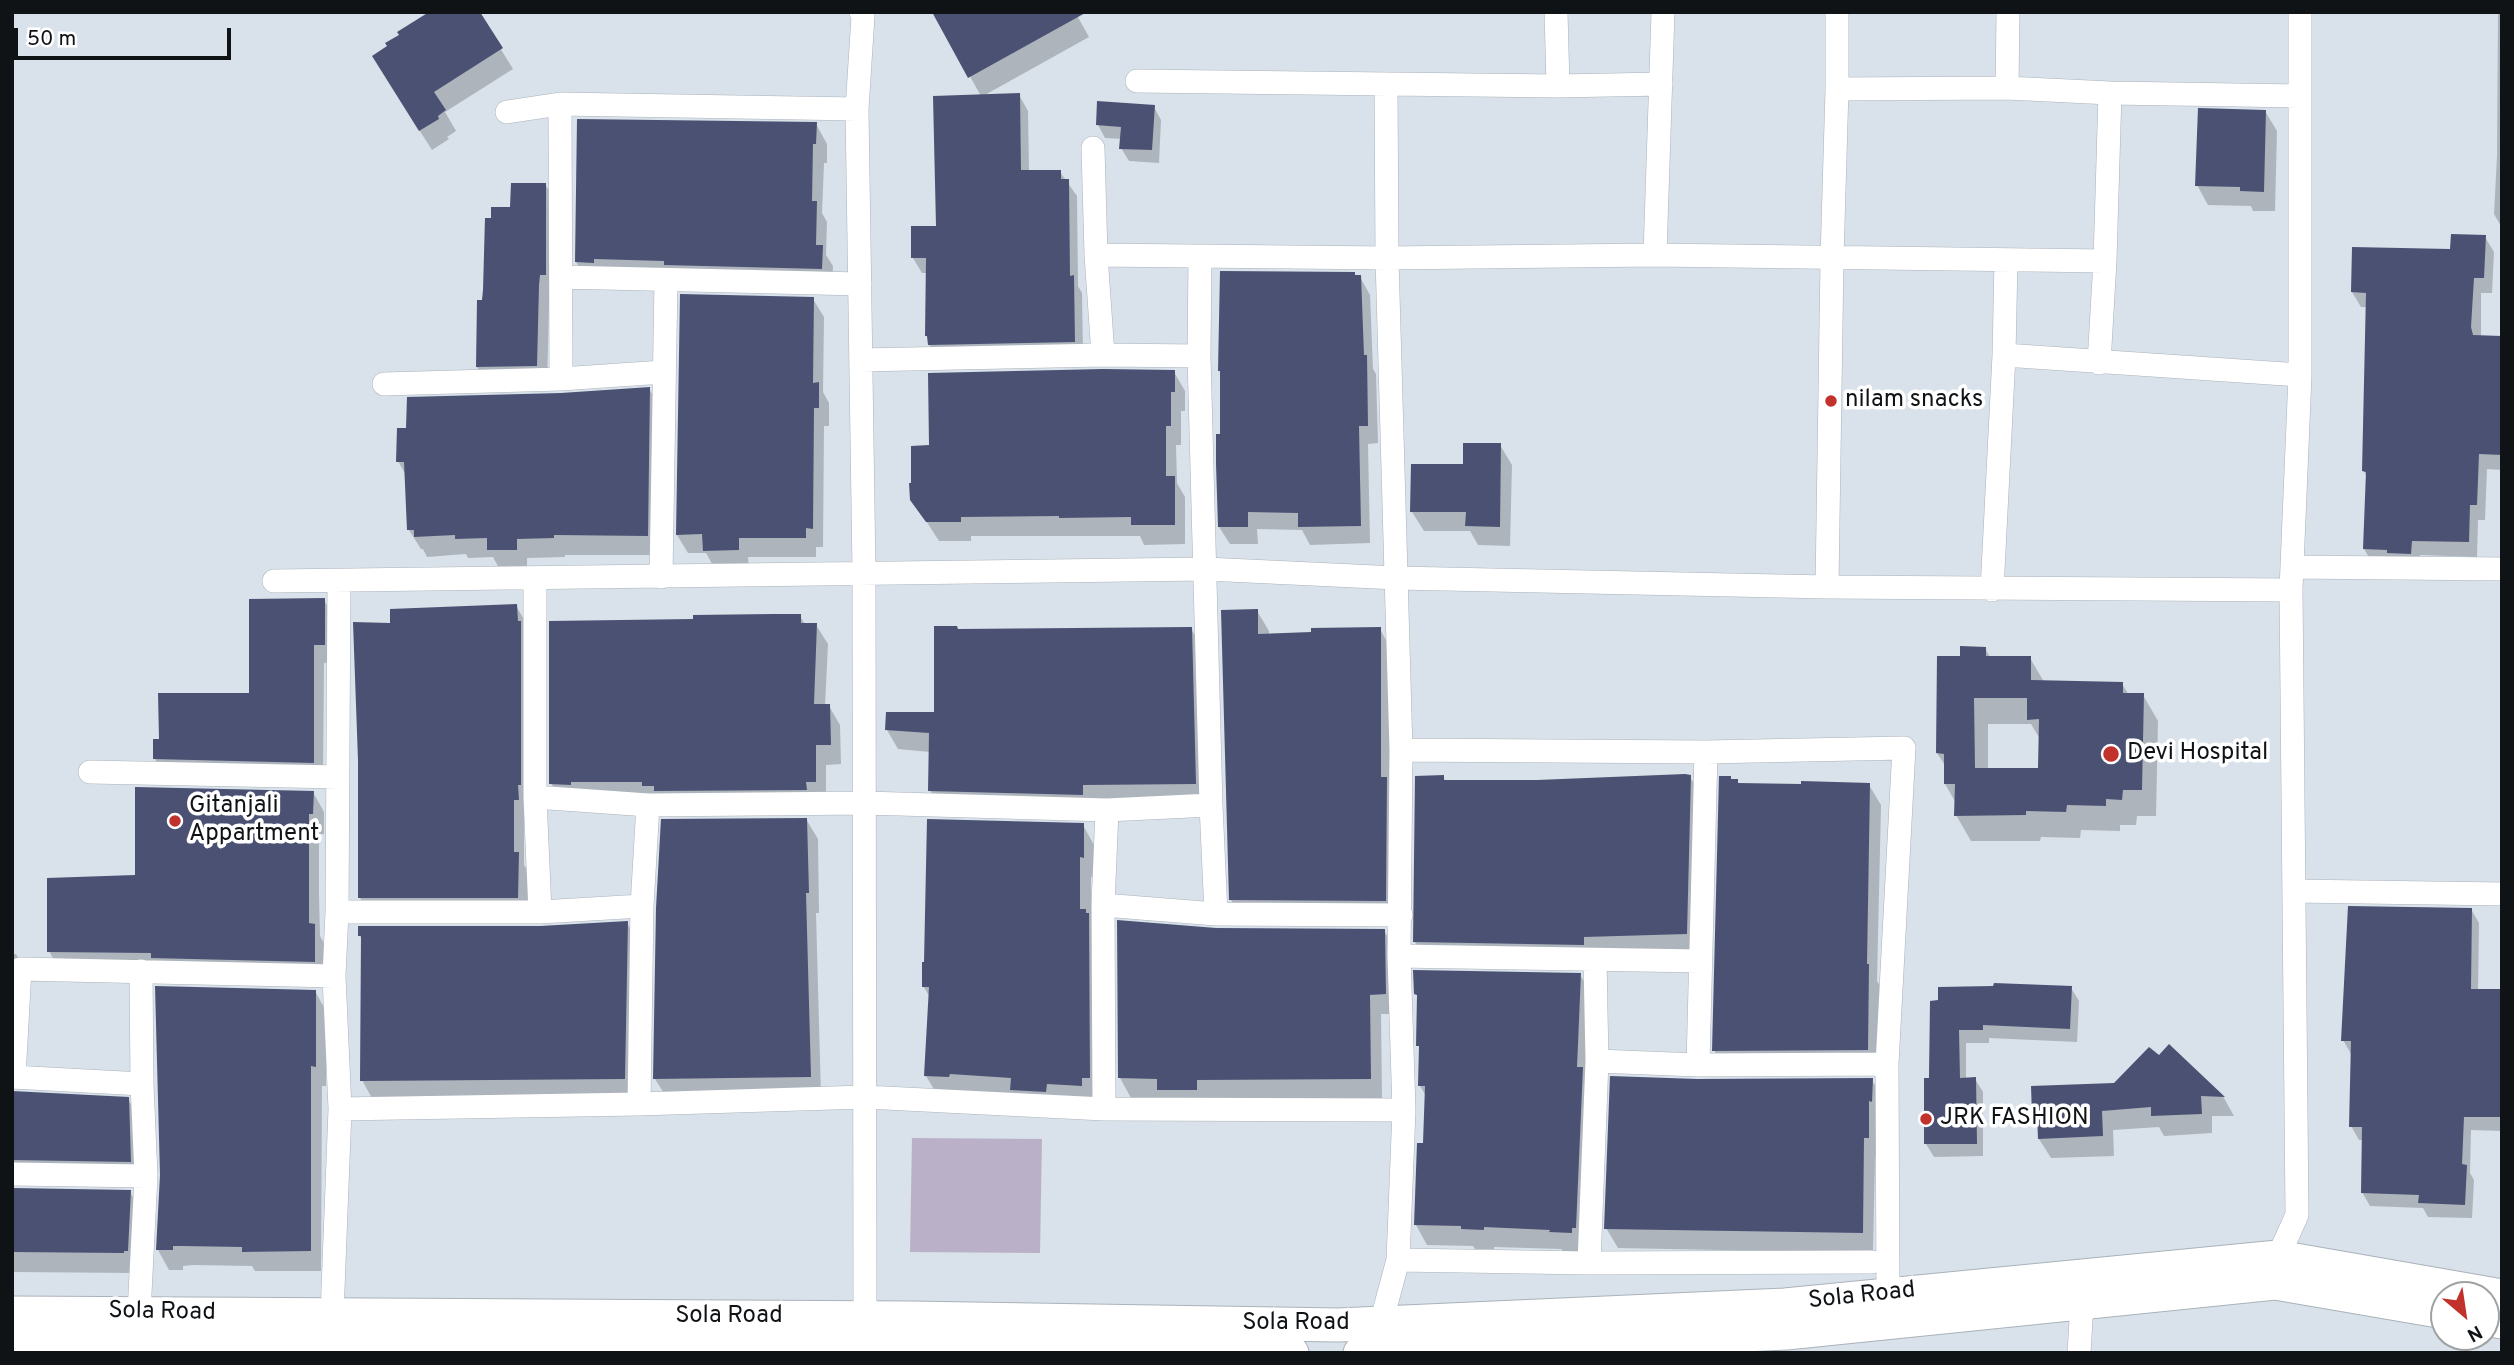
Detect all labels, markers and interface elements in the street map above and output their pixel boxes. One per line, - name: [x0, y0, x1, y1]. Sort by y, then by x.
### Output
- scale bar: [18, 14, 234, 58]
- text: 50 m: [27, 26, 76, 53]
- place label: nilam snacks: [1845, 387, 1983, 415]
- marker: nilam snacks: [1823, 393, 1839, 409]
- place label: Devi Hospital: [2127, 740, 2268, 768]
- marker: Devi Hospital: [2101, 744, 2121, 764]
- place label: Gitanjali Appartment: [189, 793, 319, 849]
- marker: Gitanjali Appartment: [167, 813, 183, 829]
- place label: JRK FASHION: [1940, 1105, 2089, 1133]
- marker: JRK FASHION: [1918, 1111, 1934, 1127]
- street label: Sola Road: [1807, 1277, 1917, 1317]
- north arrow: [2430, 1281, 2500, 1351]
- street label: Sola Road: [108, 1298, 216, 1328]
- street label: Sola Road: [675, 1303, 783, 1331]
- street label: Sola Road: [1242, 1310, 1350, 1338]
- text: N: [2462, 1319, 2486, 1346]

